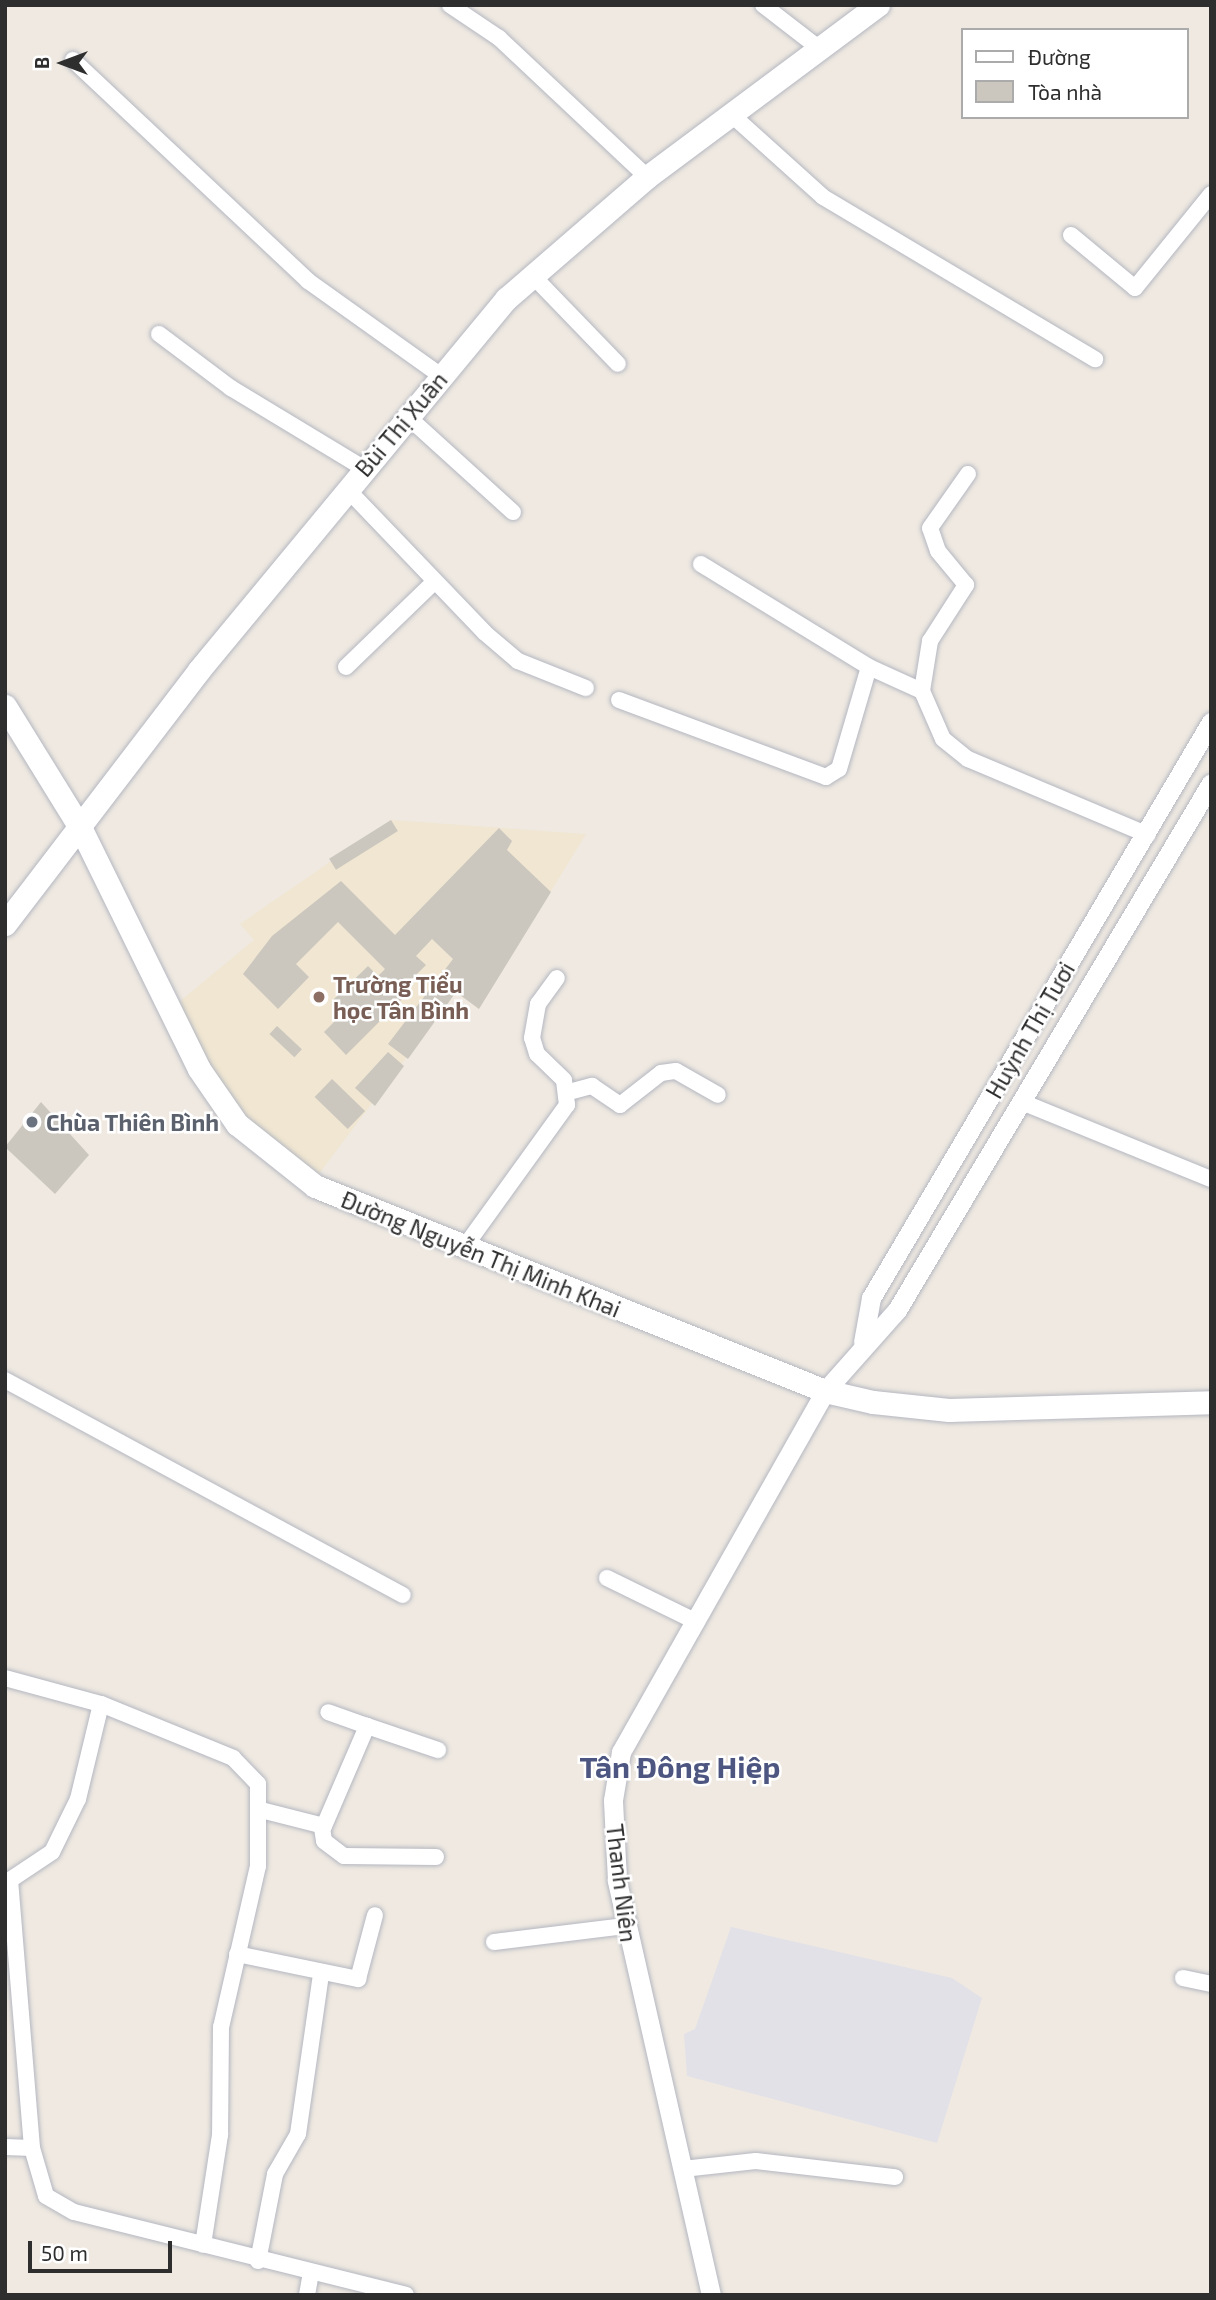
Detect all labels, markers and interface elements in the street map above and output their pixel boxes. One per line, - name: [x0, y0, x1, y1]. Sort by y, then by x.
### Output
- north arrow: [28, 28, 98, 98]
- legend: [960, 28, 1188, 119]
- text: Đường: [1028, 44, 1091, 69]
- text: B: [30, 57, 53, 69]
- text: Tòa nhà: [1028, 79, 1102, 104]
- street label: Bùi Thị Xuân: [349, 366, 453, 482]
- street label: Huỳnh Thị Tươi: [980, 956, 1080, 1104]
- place label: Trường Tiểu học Tân Bình: [333, 970, 470, 1024]
- marker: Trường Tiểu học Tân Bình: [311, 989, 327, 1005]
- place label: Chùa Thiên Bình: [46, 1108, 220, 1136]
- marker: Chùa Thiên Bình: [24, 1114, 40, 1130]
- street label: Đường Nguyễn Thị Minh Khai: [337, 1185, 625, 1323]
- district label: Tân Đông Hiệp: [579, 1748, 781, 1784]
- street label: Thanh Niên: [601, 1822, 643, 1944]
- scale bar: [32, 2226, 175, 2270]
- text: 50 m: [41, 2240, 88, 2265]

